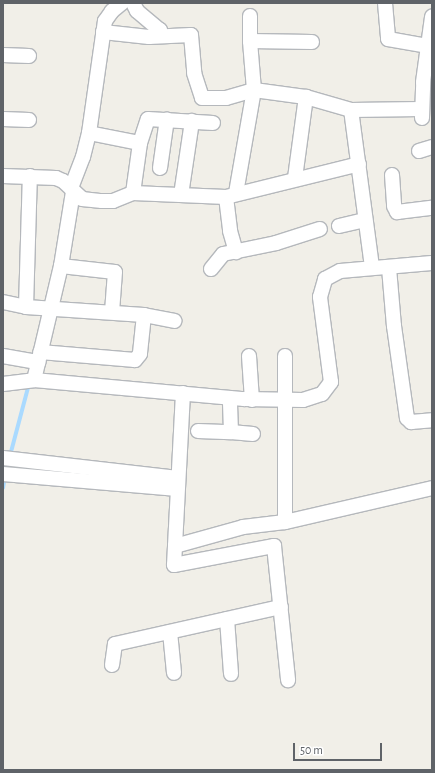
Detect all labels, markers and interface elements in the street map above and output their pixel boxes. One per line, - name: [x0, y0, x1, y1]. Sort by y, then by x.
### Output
- scale bar: [295, 735, 384, 761]
- text: 50 m: [300, 744, 323, 756]

